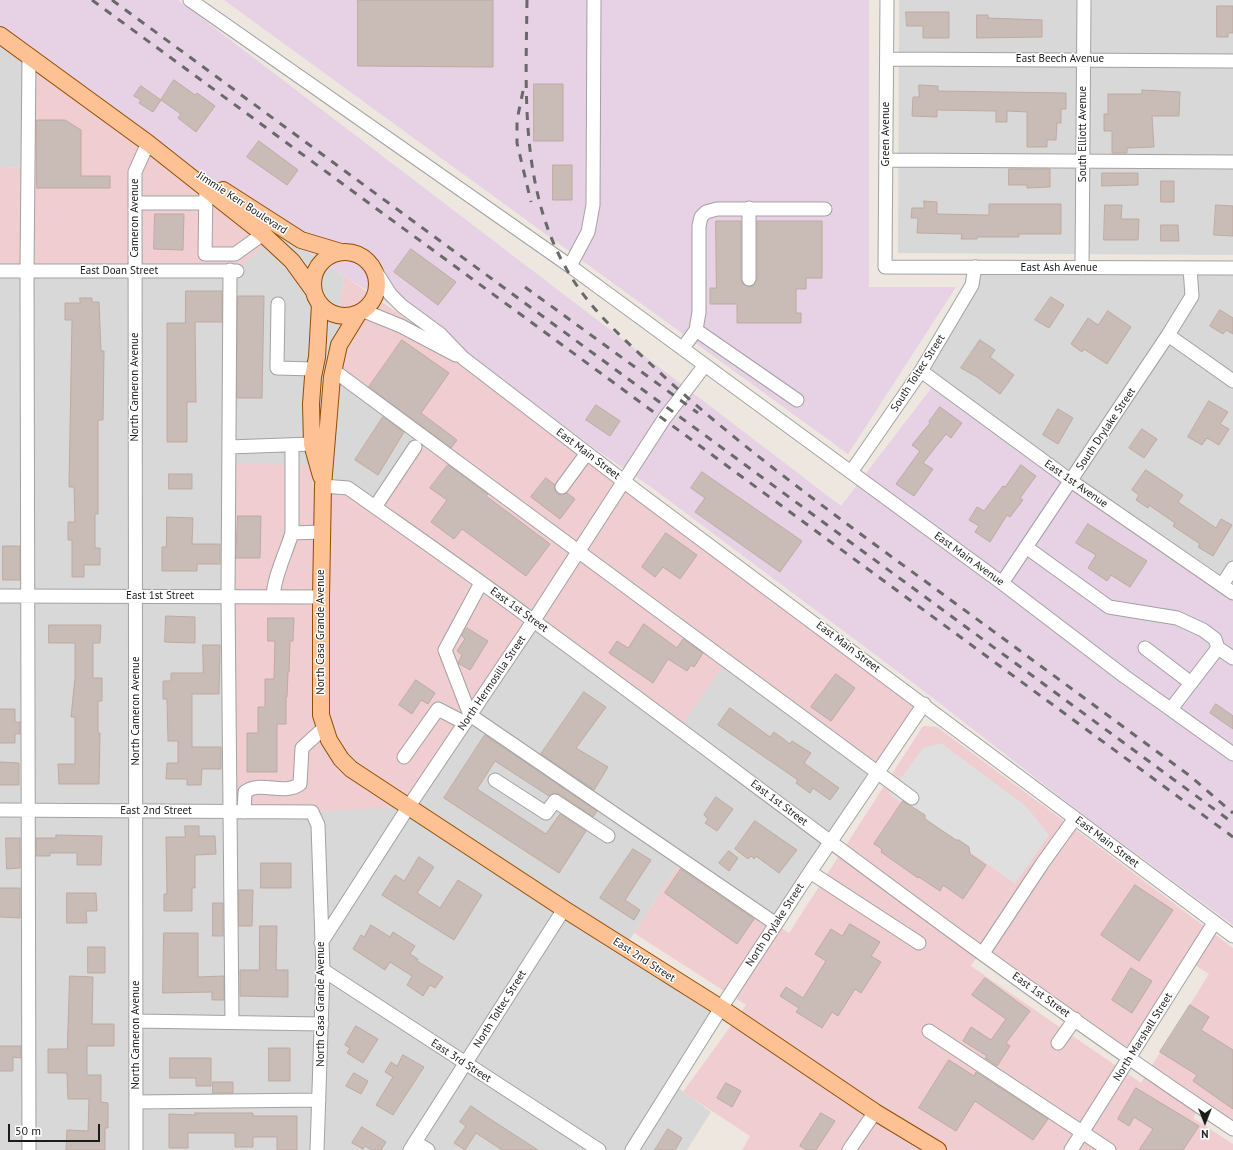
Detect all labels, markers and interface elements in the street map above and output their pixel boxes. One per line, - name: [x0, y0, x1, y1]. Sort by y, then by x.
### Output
- street label: East Beech Avenue: [1016, 52, 1104, 66]
- street label: South Elliott Avenue: [1076, 86, 1090, 182]
- street label: Green Avenue: [879, 102, 893, 166]
- street label: Jimmie Kerr Boulevard: [194, 169, 290, 237]
- street label: Cameron Avenue: [128, 178, 142, 258]
- street label: East Ash Avenue: [1020, 261, 1098, 275]
- street label: East Doan Street: [80, 264, 158, 278]
- street label: North Cameron Avenue: [128, 332, 142, 442]
- street label: South Toltec Street: [888, 332, 948, 414]
- street label: South Drylake Street: [1073, 385, 1139, 473]
- street label: East Main Street: [553, 426, 623, 482]
- street label: East 1st Avenue: [1042, 457, 1110, 511]
- street label: East Main Avenue: [932, 529, 1006, 589]
- street label: North Casa Grande Avenue: [314, 569, 328, 695]
- street label: East 1st Street: [488, 585, 550, 635]
- street label: East 1st Street: [126, 589, 194, 603]
- street label: East Main Street: [813, 619, 883, 675]
- street label: North Hermosilla Street: [455, 633, 529, 733]
- street label: North Cameron Avenue: [129, 656, 143, 766]
- street label: East 1st Street: [748, 777, 810, 829]
- street label: East 2nd Street: [120, 804, 192, 818]
- street label: East Main Street: [1072, 814, 1142, 870]
- street label: North Drylake Street: [743, 881, 807, 969]
- street label: East 2nd Street: [610, 935, 678, 985]
- street label: North Casa Grande Avenue: [314, 941, 328, 1067]
- street label: North Toltec Street: [471, 968, 529, 1050]
- street label: East 1st Street: [1010, 970, 1072, 1020]
- street label: North Cameron Avenue: [129, 980, 143, 1090]
- street label: North Marshall Street: [1111, 990, 1175, 1084]
- street label: East 3rd Street: [428, 1037, 494, 1085]
- north arrow: [1185, 1102, 1225, 1142]
- scale bar: [10, 1116, 102, 1142]
- text: 50 m: [15, 1123, 41, 1138]
- text: N: [1201, 1127, 1209, 1141]

